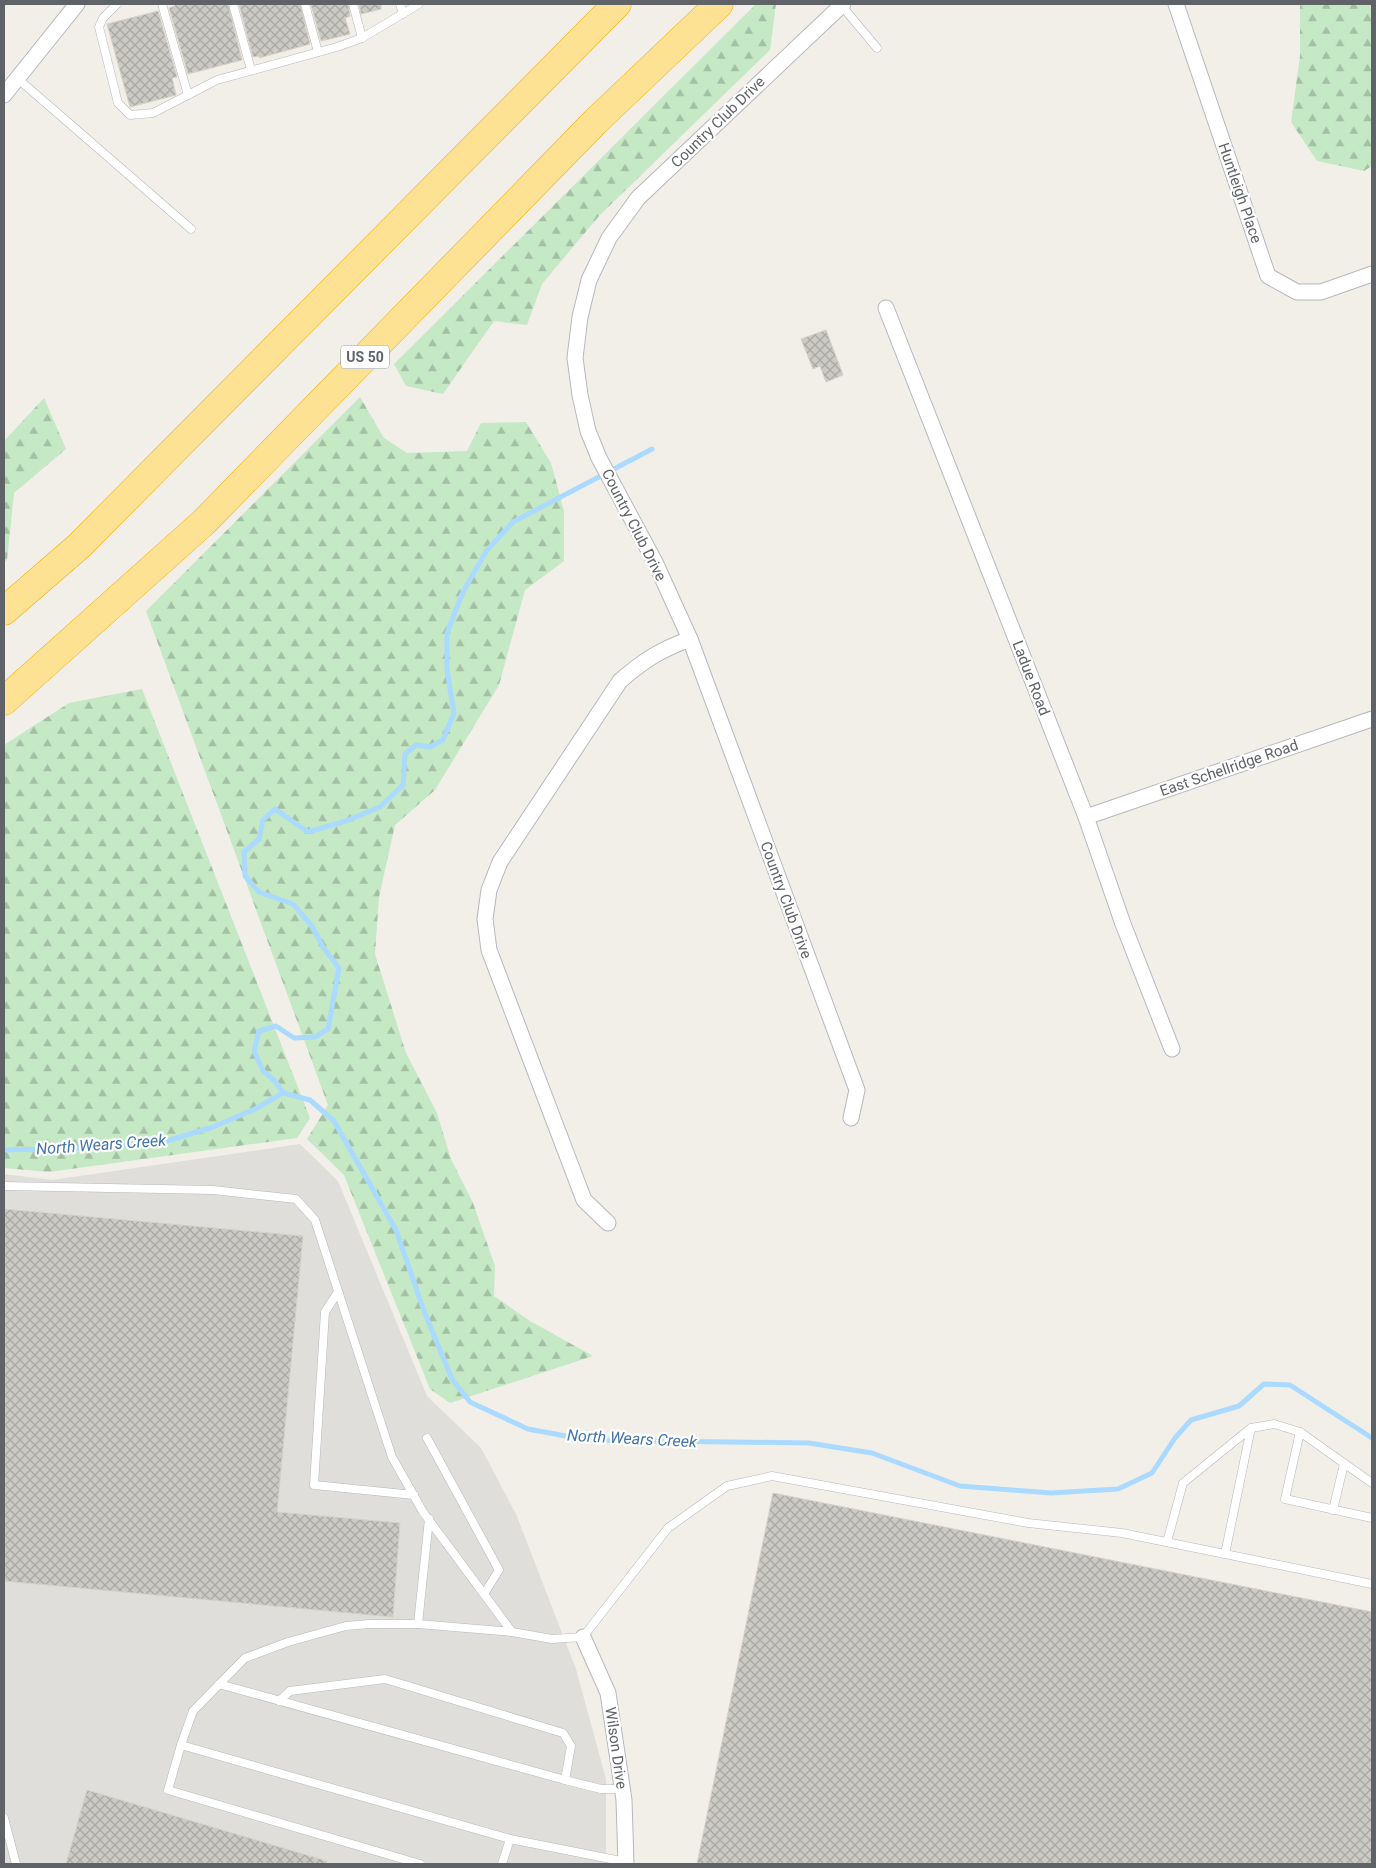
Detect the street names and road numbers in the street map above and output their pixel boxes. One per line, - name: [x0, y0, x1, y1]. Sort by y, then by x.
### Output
- street label: Country Club Drive: [667, 73, 769, 171]
- street label: Huntleigh Place: [1214, 140, 1266, 246]
- road number: US 50: [341, 346, 389, 368]
- street label: Country Club Drive: [598, 466, 670, 584]
- street label: Ladue Road: [1008, 638, 1054, 718]
- street label: East Schellridge Road: [1158, 736, 1300, 800]
- street label: Country Club Drive: [756, 839, 816, 961]
- street label: Wilson Drive: [601, 1706, 631, 1790]

